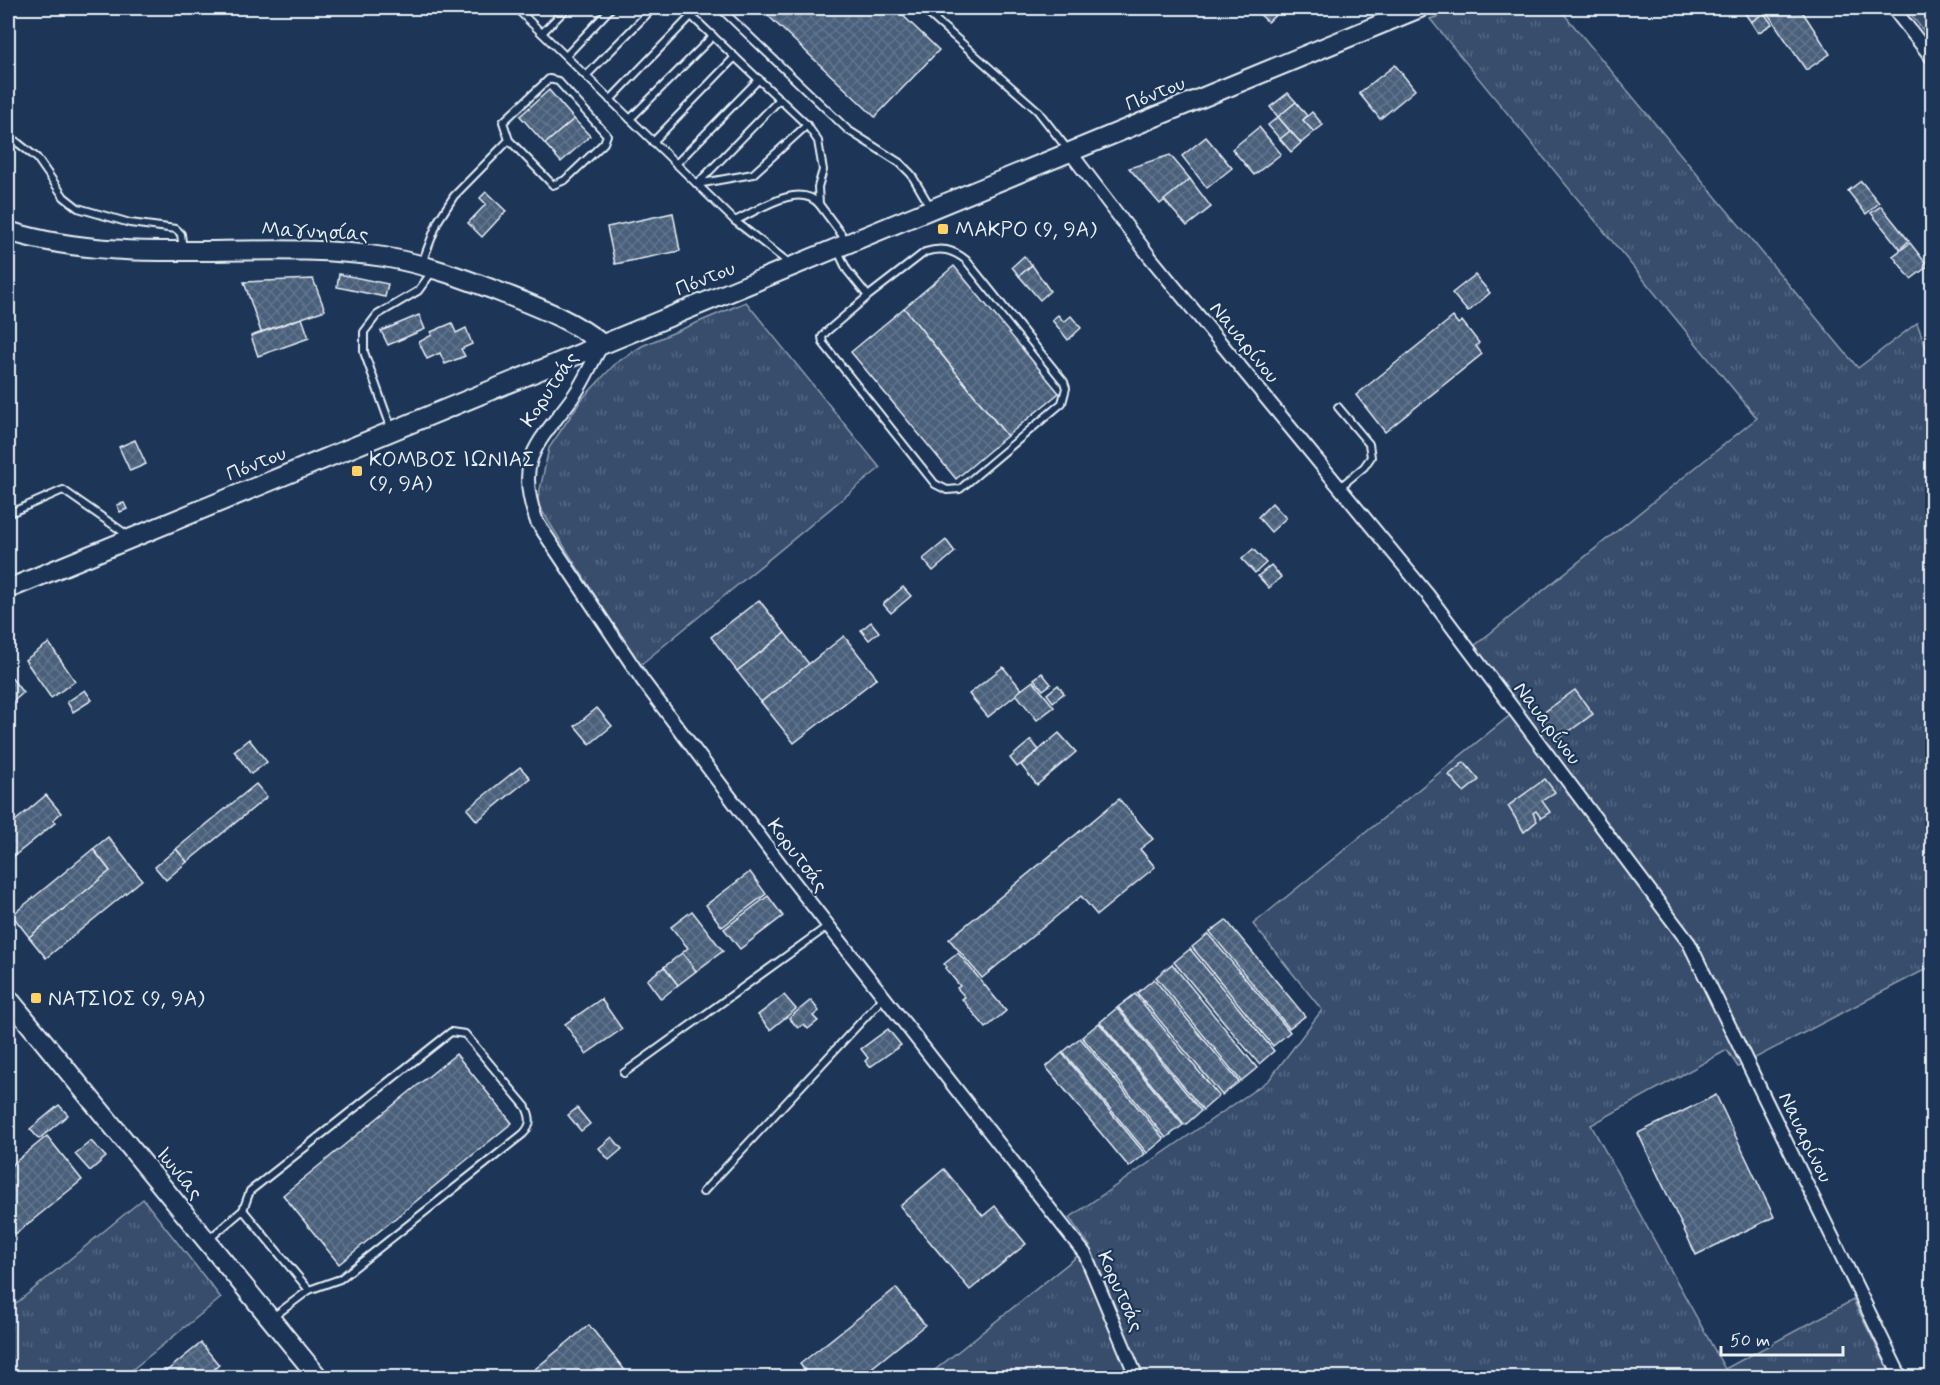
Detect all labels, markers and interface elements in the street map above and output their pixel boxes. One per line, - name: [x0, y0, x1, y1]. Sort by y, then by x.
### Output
- street label: Πόντου: [1121, 69, 1189, 119]
- street label: Μαγνησίας: [261, 215, 369, 249]
- place label: ΜΑΚΡΟ (9, 9Α): [955, 216, 1097, 244]
- marker: ΜΑΚΡΟ (9, 9Α): [936, 222, 950, 236]
- street label: Πόντου: [671, 254, 739, 304]
- street label: Ναυαρίνου: [1203, 296, 1286, 389]
- street label: Κορυτσάς: [514, 346, 585, 433]
- street label: Πόντου: [222, 439, 290, 489]
- place label: ΚΟΜΒΟΣ ΙΩΝΙΑΣ (9, 9Α): [369, 446, 535, 498]
- marker: ΚΟΜΒΟΣ ΙΩΝΙΑΣ (9, 9Α): [350, 464, 364, 478]
- street label: Ναυαρίνου: [1507, 676, 1588, 771]
- street label: Κορυτσάς: [760, 813, 834, 898]
- place label: ΝΑΤΣΙΟΣ (9, 9Α): [48, 985, 205, 1013]
- marker: ΝΑΤΣΙΟΣ (9, 9Α): [29, 991, 43, 1005]
- street label: Ναυαρίνου: [1771, 1087, 1839, 1187]
- street label: Ιωνίας: [149, 1141, 209, 1206]
- street label: Κορυτσάς: [1090, 1247, 1150, 1336]
- scale bar: [1721, 1319, 1842, 1357]
- text: 50 m: [1730, 1329, 1770, 1353]

